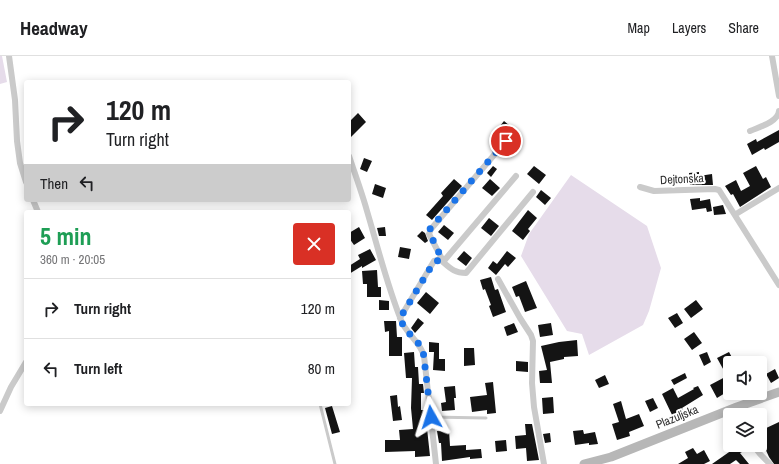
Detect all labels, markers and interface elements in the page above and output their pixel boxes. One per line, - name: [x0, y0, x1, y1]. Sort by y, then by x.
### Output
- text: Headway: [20, 15, 88, 41]
- text: Map: [628, 19, 650, 37]
- text: Layers: [672, 19, 706, 37]
- text: Share: [728, 19, 759, 37]
- text: 120 m: [106, 91, 171, 129]
- icon: right: [40, 96, 92, 148]
- pin: [489, 124, 523, 158]
- text: Turn right: [106, 127, 169, 152]
- icon: arrive: [495, 130, 517, 152]
- street label: Dejtonska: [660, 170, 705, 188]
- icon: left: [76, 172, 98, 194]
- text: Then: [40, 173, 68, 194]
- text: 5 min: [40, 220, 91, 252]
- button: close: [293, 223, 335, 265]
- text: 360 m · 20:05: [40, 251, 105, 268]
- icon: right: [40, 298, 62, 320]
- text: Turn right: [74, 298, 131, 319]
- text: 120 m: [301, 298, 335, 319]
- map controls: [723, 356, 767, 452]
- button: sound: [723, 356, 767, 400]
- icon: left: [40, 358, 62, 380]
- text: Turn left: [74, 358, 122, 379]
- text: 80 m: [308, 358, 335, 379]
- position arrow: [410, 396, 452, 438]
- street label: Plazuljska: [653, 401, 701, 433]
- button: layers: [723, 408, 767, 452]

